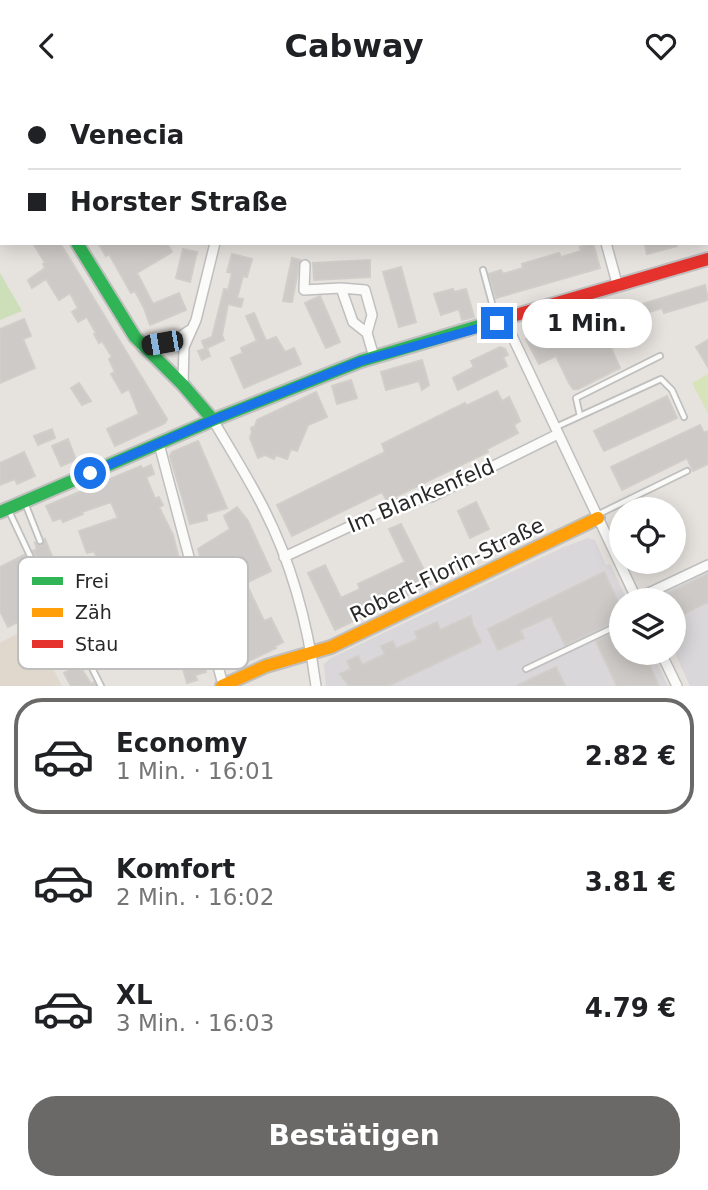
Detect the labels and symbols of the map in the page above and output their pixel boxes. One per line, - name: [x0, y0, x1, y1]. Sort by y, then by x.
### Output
- callout: 1 Min.: [522, 299, 651, 347]
- route end: [481, 307, 513, 339]
- car: [140, 329, 185, 357]
- street label: Im Blankenfeld: [344, 454, 498, 538]
- route start: [74, 457, 106, 489]
- street label: Robert-Florin-Straße: [346, 513, 548, 627]
- legend: [18, 557, 248, 669]
- text: Frei: [75, 570, 109, 592]
- text: Zäh: [75, 601, 112, 623]
- text: Stau: [75, 633, 118, 655]

